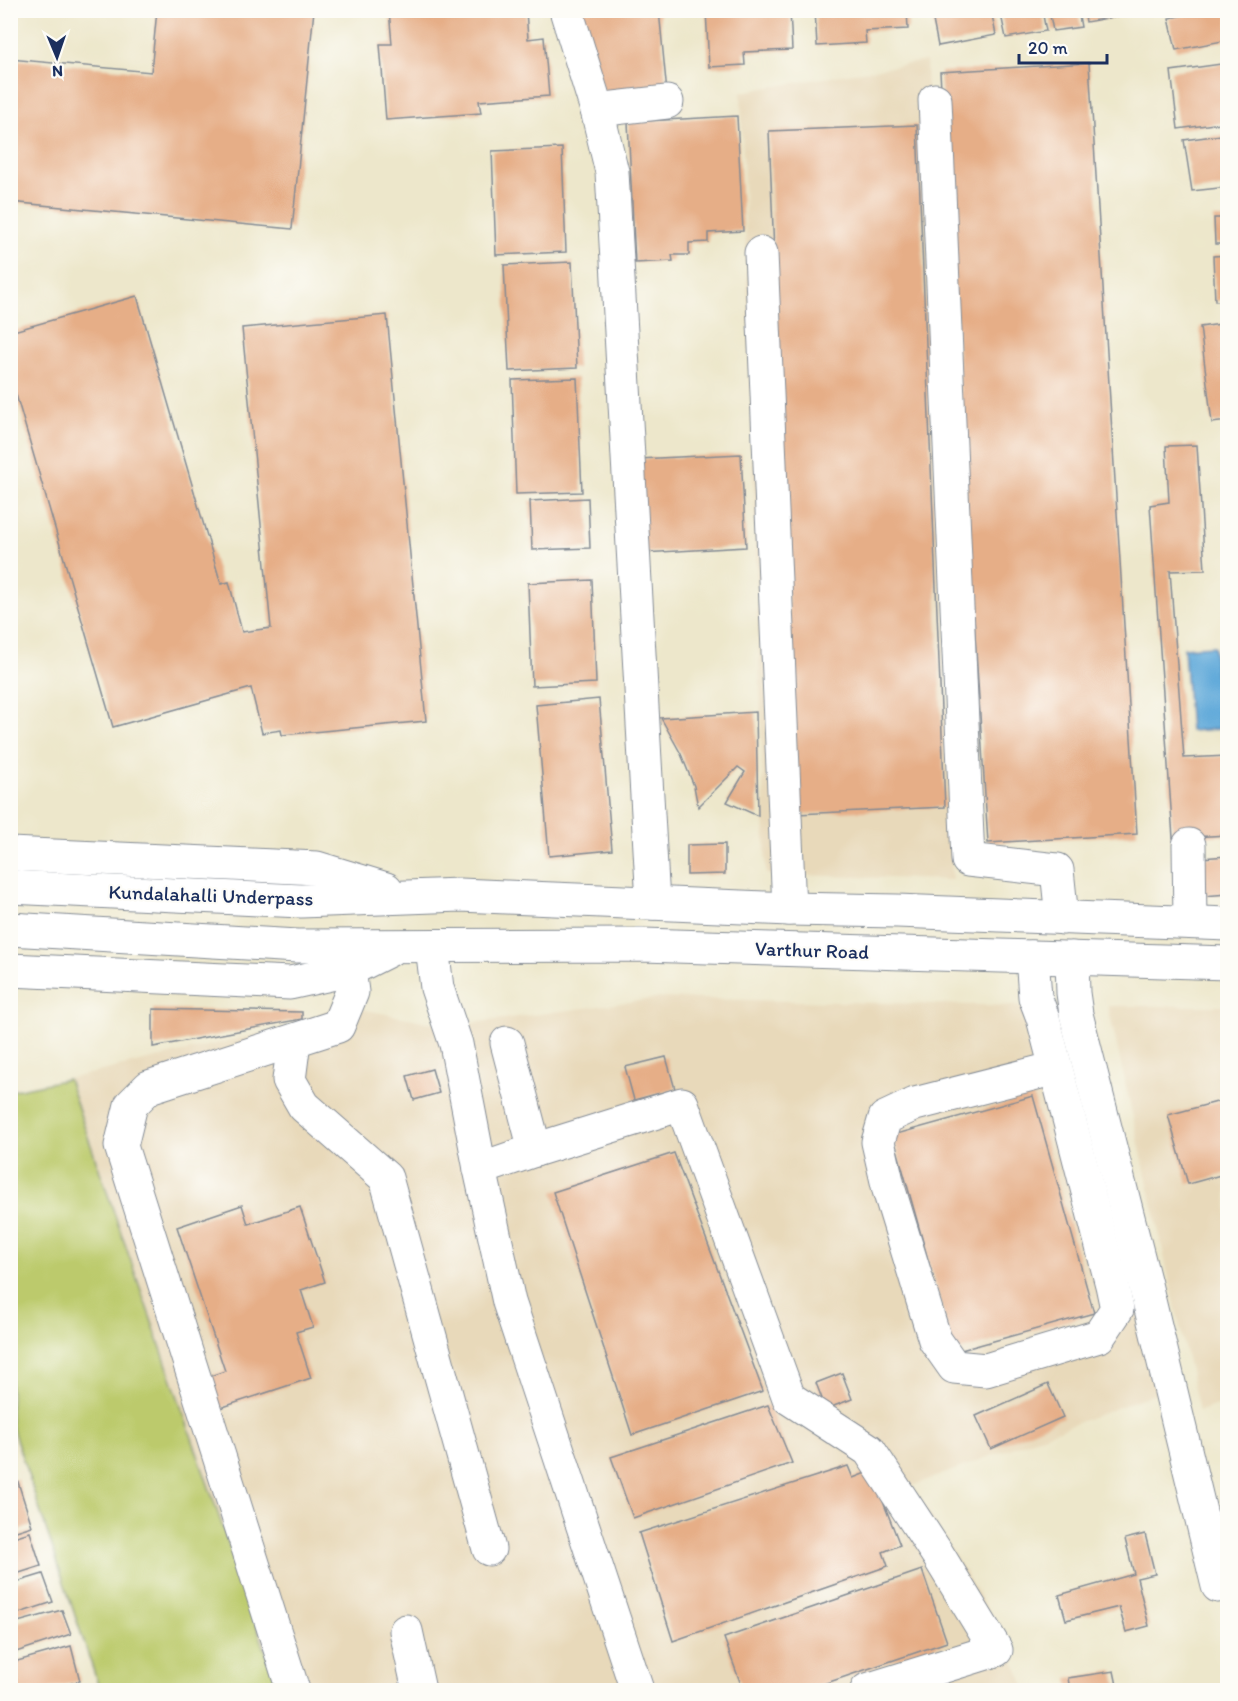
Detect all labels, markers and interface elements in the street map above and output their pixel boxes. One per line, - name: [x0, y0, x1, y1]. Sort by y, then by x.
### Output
- north arrow: [27, 27, 87, 87]
- scale bar: [1019, 27, 1108, 65]
- text: 20 m: [1028, 37, 1068, 59]
- text: N: [52, 62, 63, 81]
- street label: Kundalahalli Underpass: [108, 879, 314, 911]
- street label: Varthur Road: [755, 936, 870, 964]

